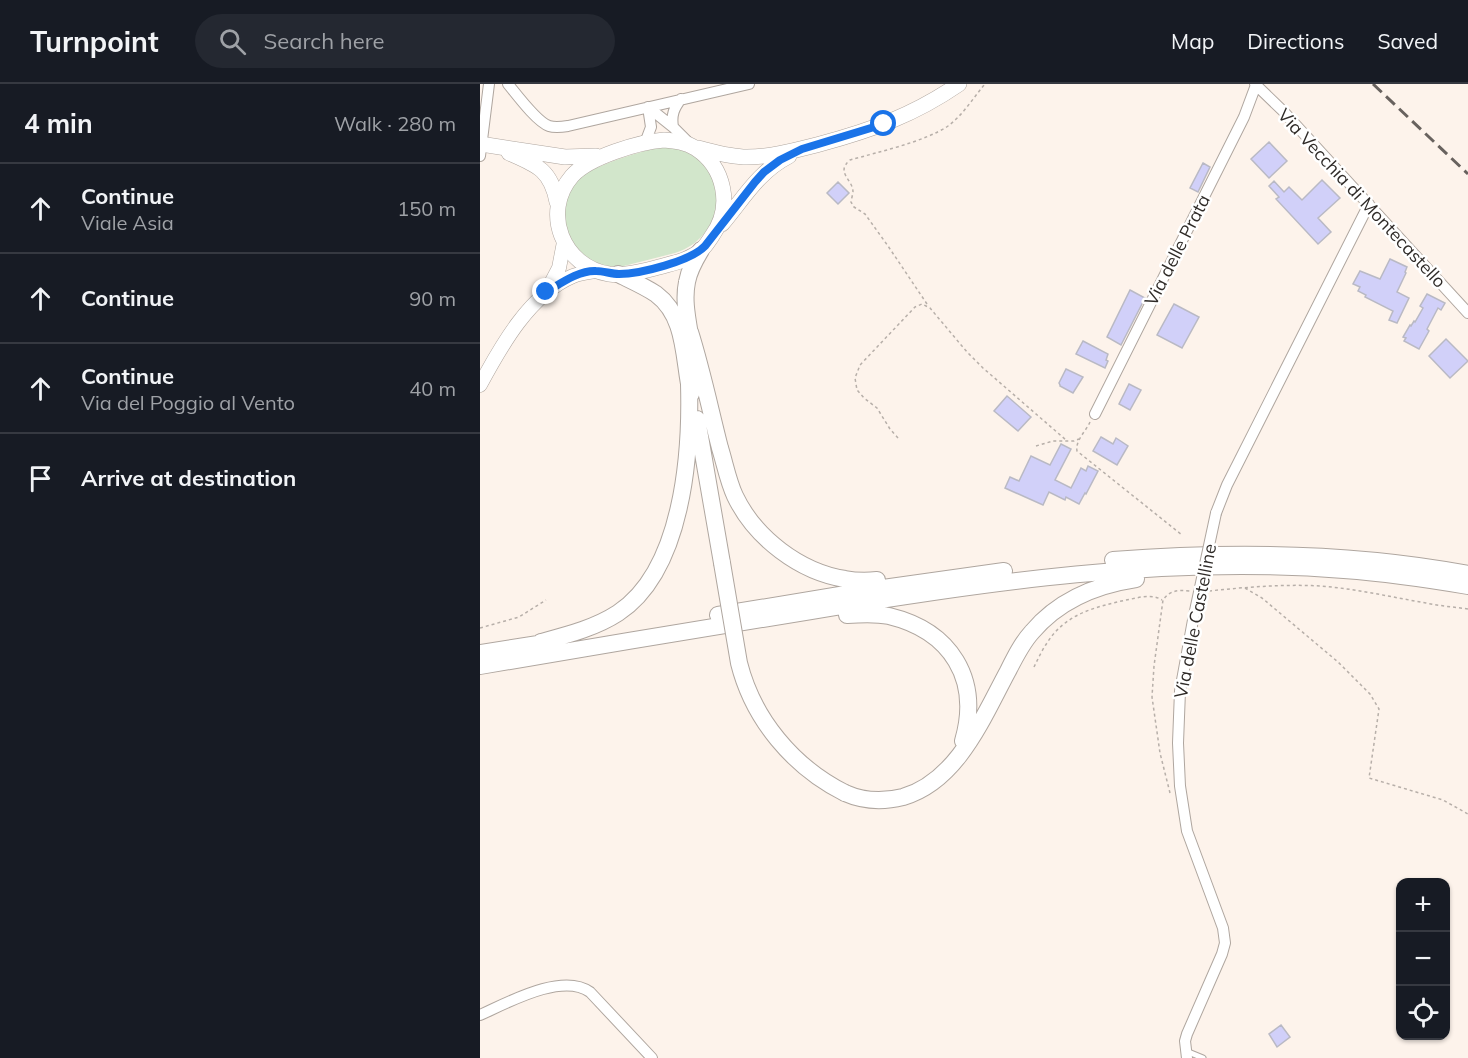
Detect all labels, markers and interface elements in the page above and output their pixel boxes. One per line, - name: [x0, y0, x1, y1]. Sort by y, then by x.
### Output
- search box: [195, 14, 615, 68]
- text: Turnpoint: [30, 24, 159, 59]
- icon: search: [216, 25, 249, 58]
- text: Search here: [264, 27, 384, 55]
- text: Map: [1171, 28, 1214, 54]
- text: Directions: [1247, 28, 1344, 54]
- text: Saved: [1377, 28, 1438, 54]
- street label: Via Vecchia di Montecastello: [1273, 103, 1451, 293]
- text: 4 min: [24, 107, 93, 140]
- route start: [870, 110, 896, 136]
- text: Walk · 280 m: [334, 111, 456, 136]
- text: Continue: [81, 182, 174, 210]
- street label: Via delle Prata: [1139, 190, 1215, 310]
- icon: ahead: [24, 192, 57, 225]
- text: 150 m: [397, 196, 456, 221]
- text: Viale Asia: [81, 210, 174, 235]
- route end: [532, 278, 558, 304]
- icon: ahead: [24, 282, 57, 315]
- text: Continue: [81, 284, 174, 312]
- text: 90 m: [409, 286, 456, 311]
- text: Continue: [81, 362, 174, 390]
- icon: ahead: [24, 372, 57, 405]
- text: 40 m: [409, 376, 456, 401]
- text: Via del Poggio al Vento: [81, 390, 295, 415]
- icon: arrive: [24, 462, 57, 495]
- text: Arrive at destination: [81, 464, 296, 492]
- street label: Via delle Castelline: [1169, 542, 1221, 700]
- map controls: [1396, 878, 1450, 1040]
- button: +: [1396, 878, 1450, 932]
- button: −: [1396, 932, 1450, 986]
- button: locate: [1396, 986, 1450, 1040]

